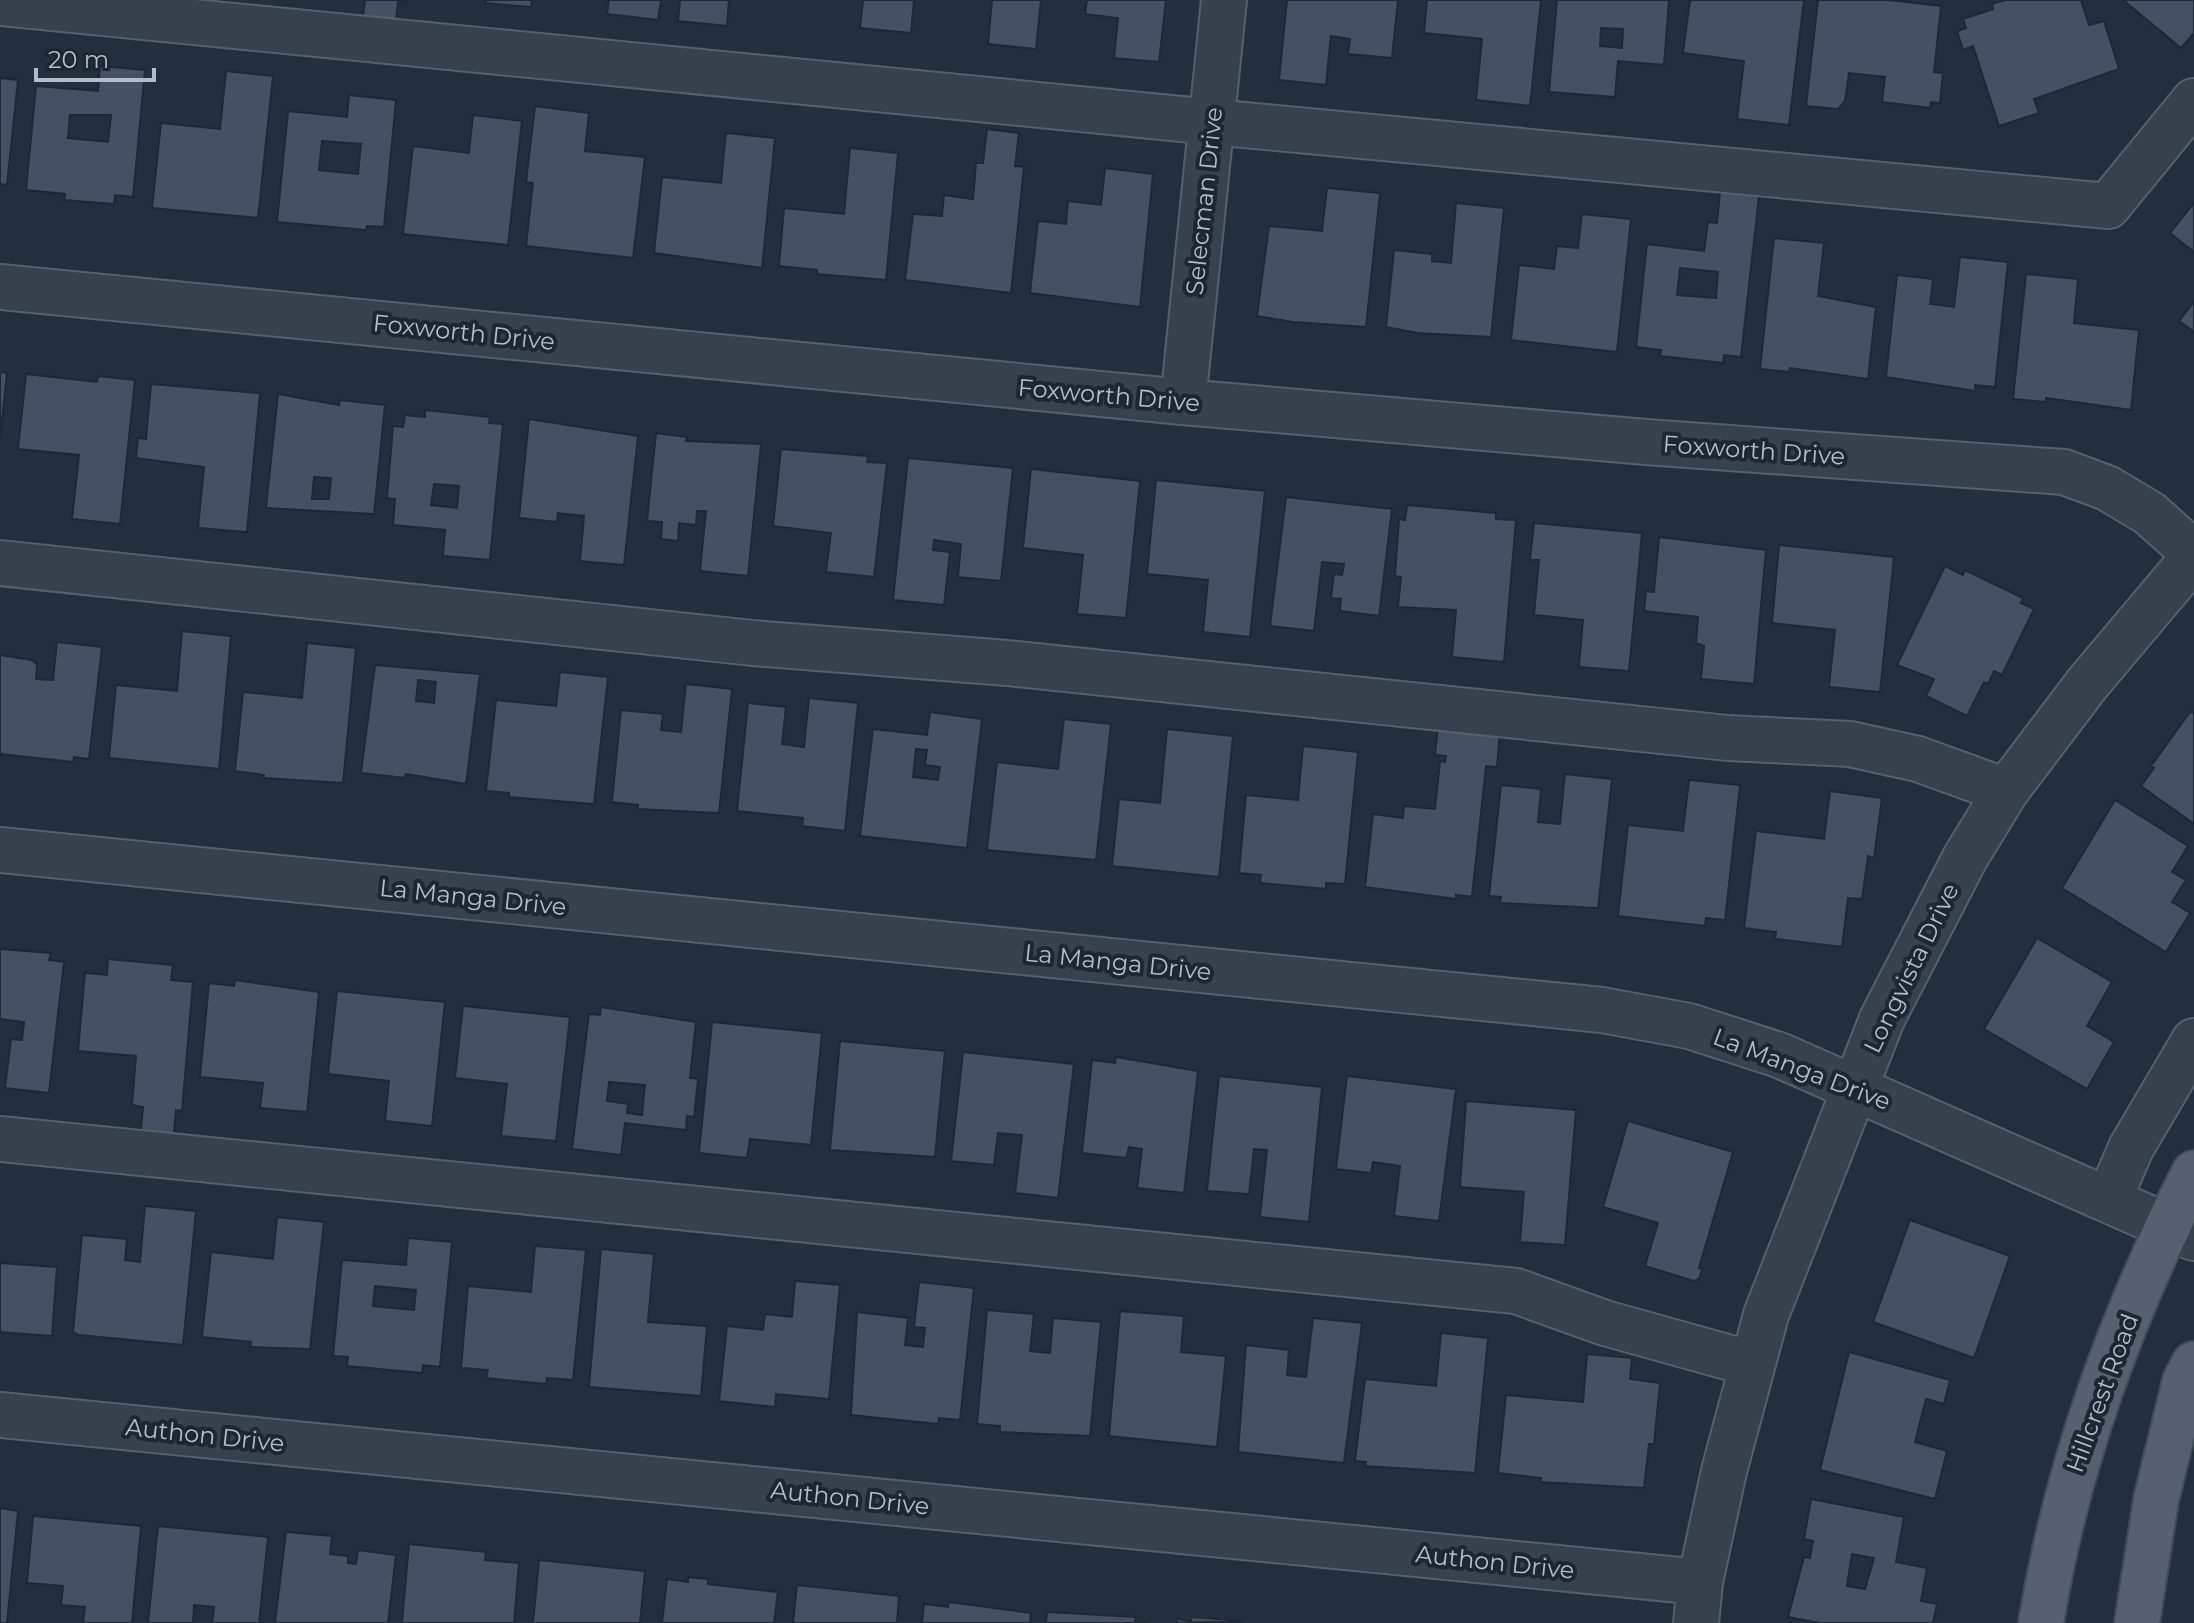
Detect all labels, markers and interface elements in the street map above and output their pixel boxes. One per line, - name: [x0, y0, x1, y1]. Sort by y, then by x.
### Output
- scale bar: [36, 32, 154, 82]
- text: 20 m: [48, 45, 109, 74]
- street label: Selecman Drive: [1180, 106, 1228, 296]
- street label: Foxworth Drive: [372, 308, 556, 356]
- street label: Foxworth Drive: [1017, 373, 1201, 417]
- street label: Foxworth Drive: [1662, 429, 1846, 471]
- street label: La Manga Drive: [378, 873, 568, 921]
- street label: Longvista Drive: [1857, 878, 1965, 1058]
- street label: La Manga Drive: [1023, 938, 1213, 986]
- street label: La Manga Drive: [1709, 1022, 1895, 1116]
- street label: Hillcrest Road: [2060, 1310, 2144, 1476]
- street label: Authon Drive: [124, 1412, 286, 1458]
- street label: Authon Drive: [769, 1475, 931, 1521]
- street label: Authon Drive: [1414, 1539, 1576, 1585]

